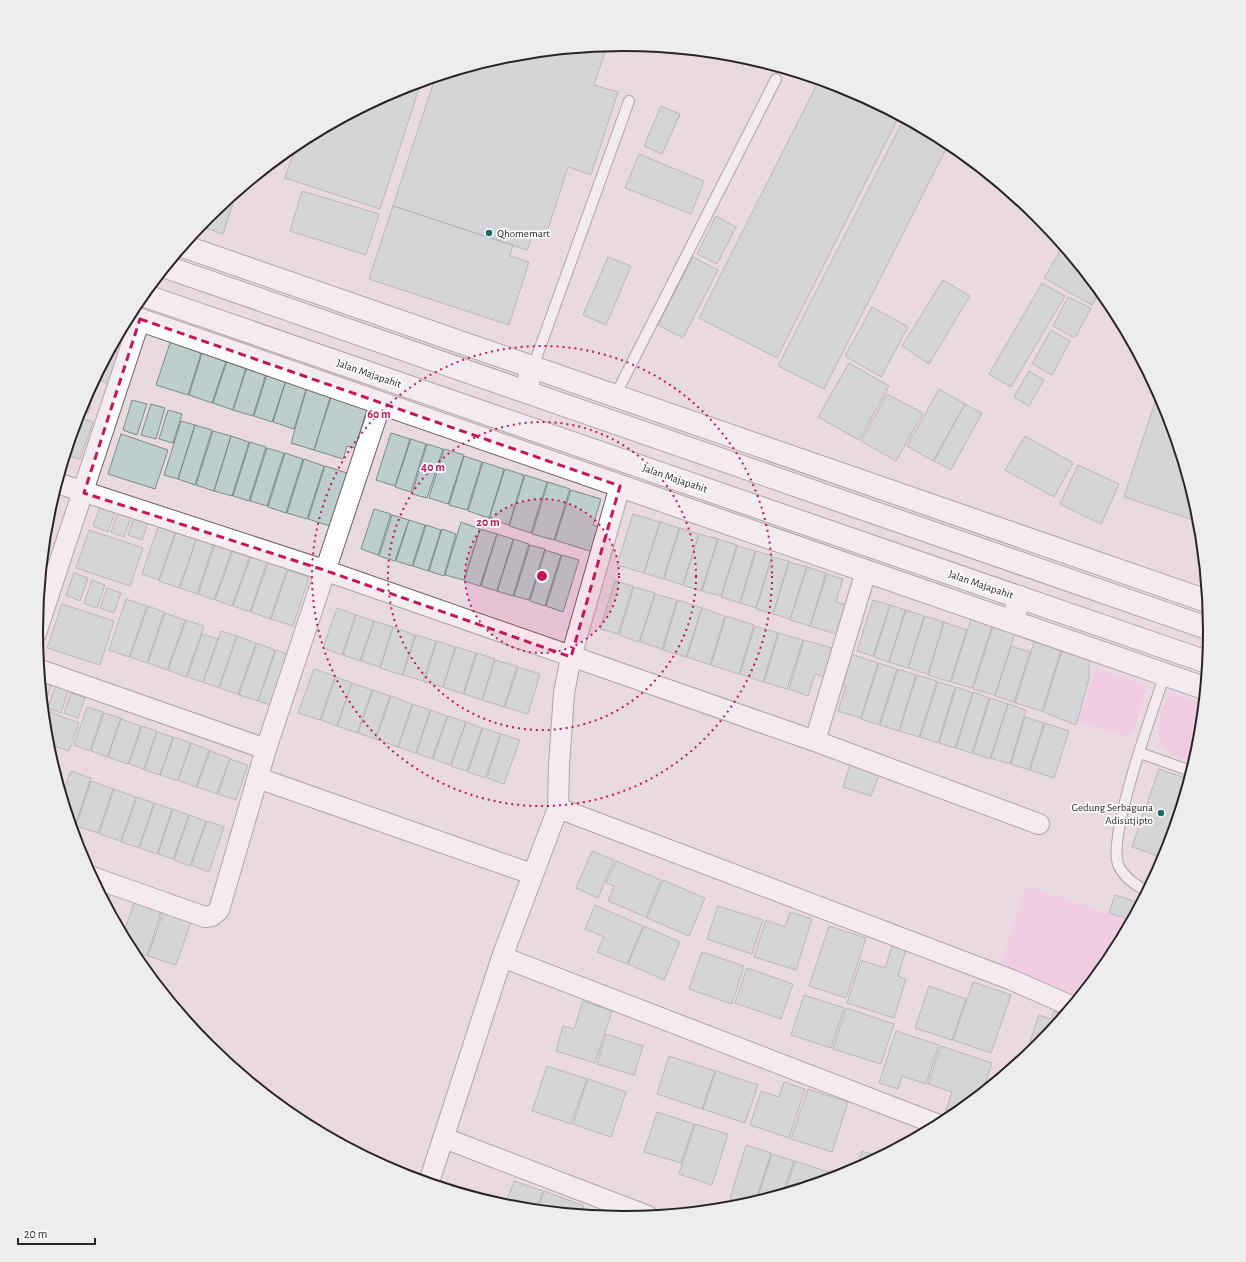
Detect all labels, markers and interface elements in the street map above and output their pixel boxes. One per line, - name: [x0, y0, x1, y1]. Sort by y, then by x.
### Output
- marker: Qhomemart: [484, 228, 494, 238]
- place label: Qhomemart: [497, 228, 550, 239]
- street label: Jalan Majapahit: [335, 357, 403, 390]
- text: 60 m: [367, 408, 391, 420]
- text: 40 m: [421, 461, 445, 473]
- street label: Jalan Majapahit: [641, 462, 709, 495]
- text: 20 m: [476, 516, 500, 528]
- street label: Jalan Majapahit: [947, 568, 1015, 601]
- centre of rings: [535, 569, 549, 583]
- place label: Gedung Serbaguna Adisutjipto: [1072, 802, 1153, 826]
- marker: Gedung Serbaguna Adisutjipto: [1156, 808, 1166, 818]
- scale bar: [18, 1220, 95, 1246]
- text: 20 m: [24, 1228, 47, 1240]

